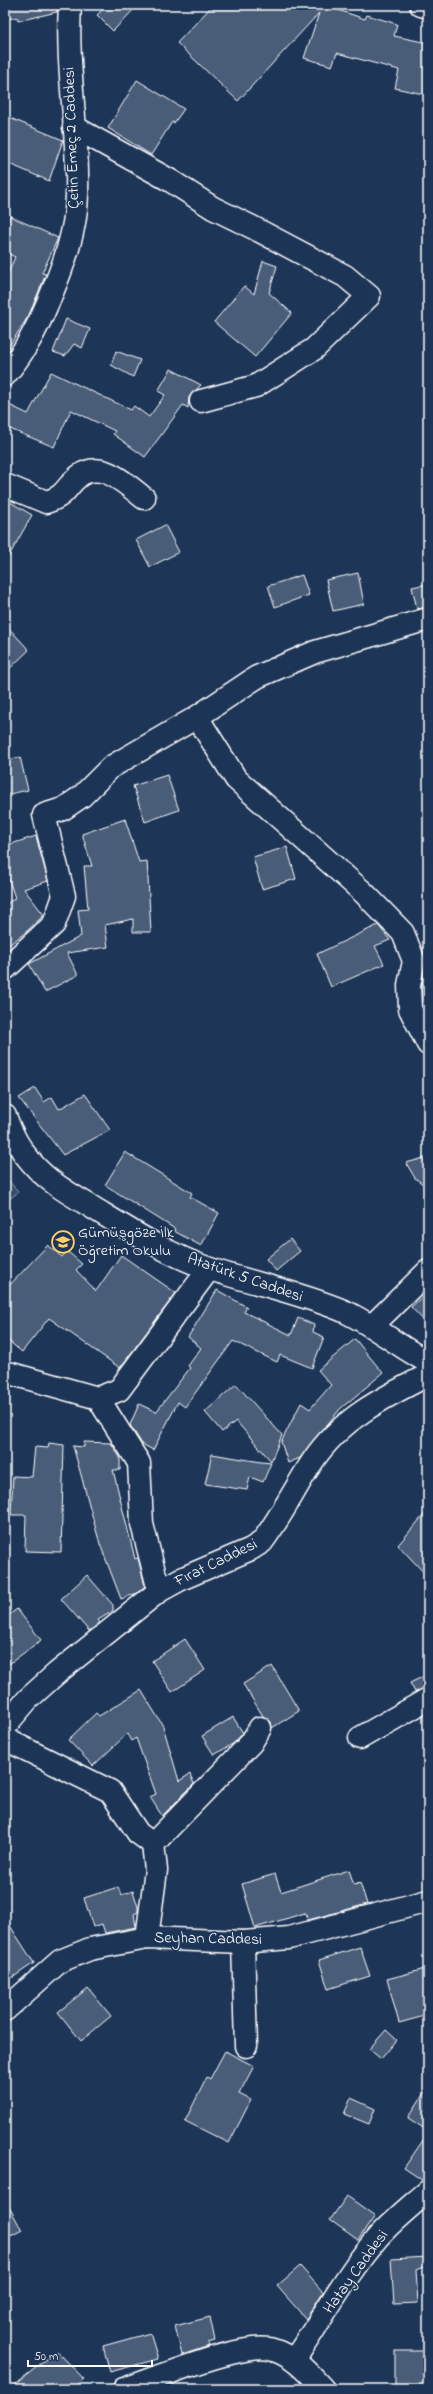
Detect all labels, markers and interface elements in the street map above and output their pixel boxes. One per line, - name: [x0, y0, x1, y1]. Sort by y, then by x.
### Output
- street label: Çetin Emeç 2 Caddesi: [58, 66, 86, 209]
- place label: Gümüşgöze İlk Öğretim Okulu: [78, 1221, 175, 1263]
- school or university icon: Gümüşgöze İlk Öğretim Okulu: [50, 1229, 76, 1255]
- street label: Atatürk 5 Caddesi: [184, 1247, 306, 1309]
- street label: Fırat Caddesi: [169, 1532, 262, 1594]
- street label: Seyhan Caddesi: [154, 1926, 262, 1952]
- street label: Hatay Caddesi: [317, 2225, 395, 2319]
- scale bar: [28, 2342, 152, 2368]
- text: 50 m: [34, 2348, 58, 2366]

